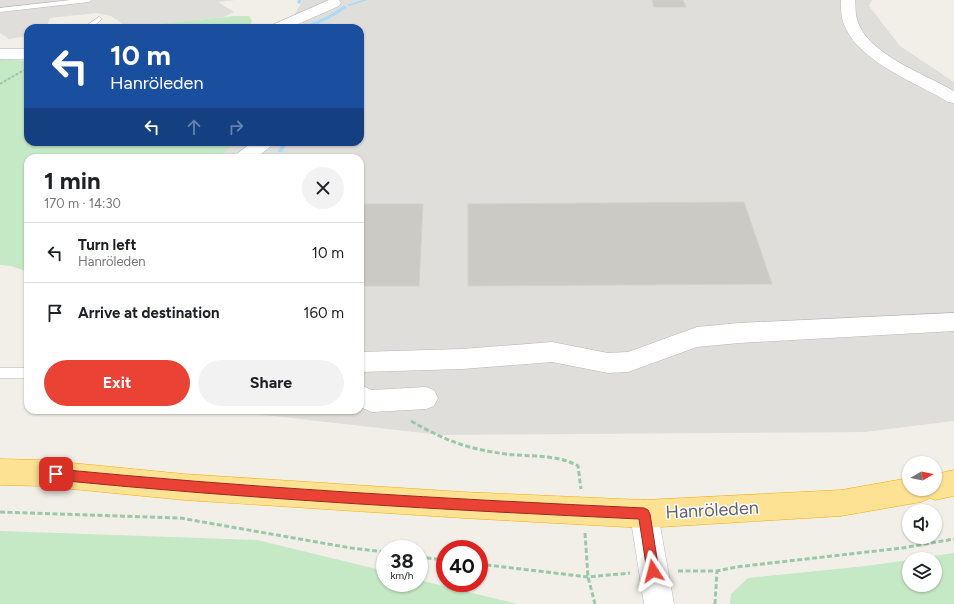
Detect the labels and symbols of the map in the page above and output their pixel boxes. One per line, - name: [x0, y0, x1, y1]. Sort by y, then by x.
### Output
- north arrow: [902, 456, 942, 496]
- pin: [39, 457, 73, 491]
- street label: Hanröleden: [665, 497, 759, 523]
- speed limit sign: 40: [436, 540, 488, 592]
- position arrow: [632, 550, 674, 592]

